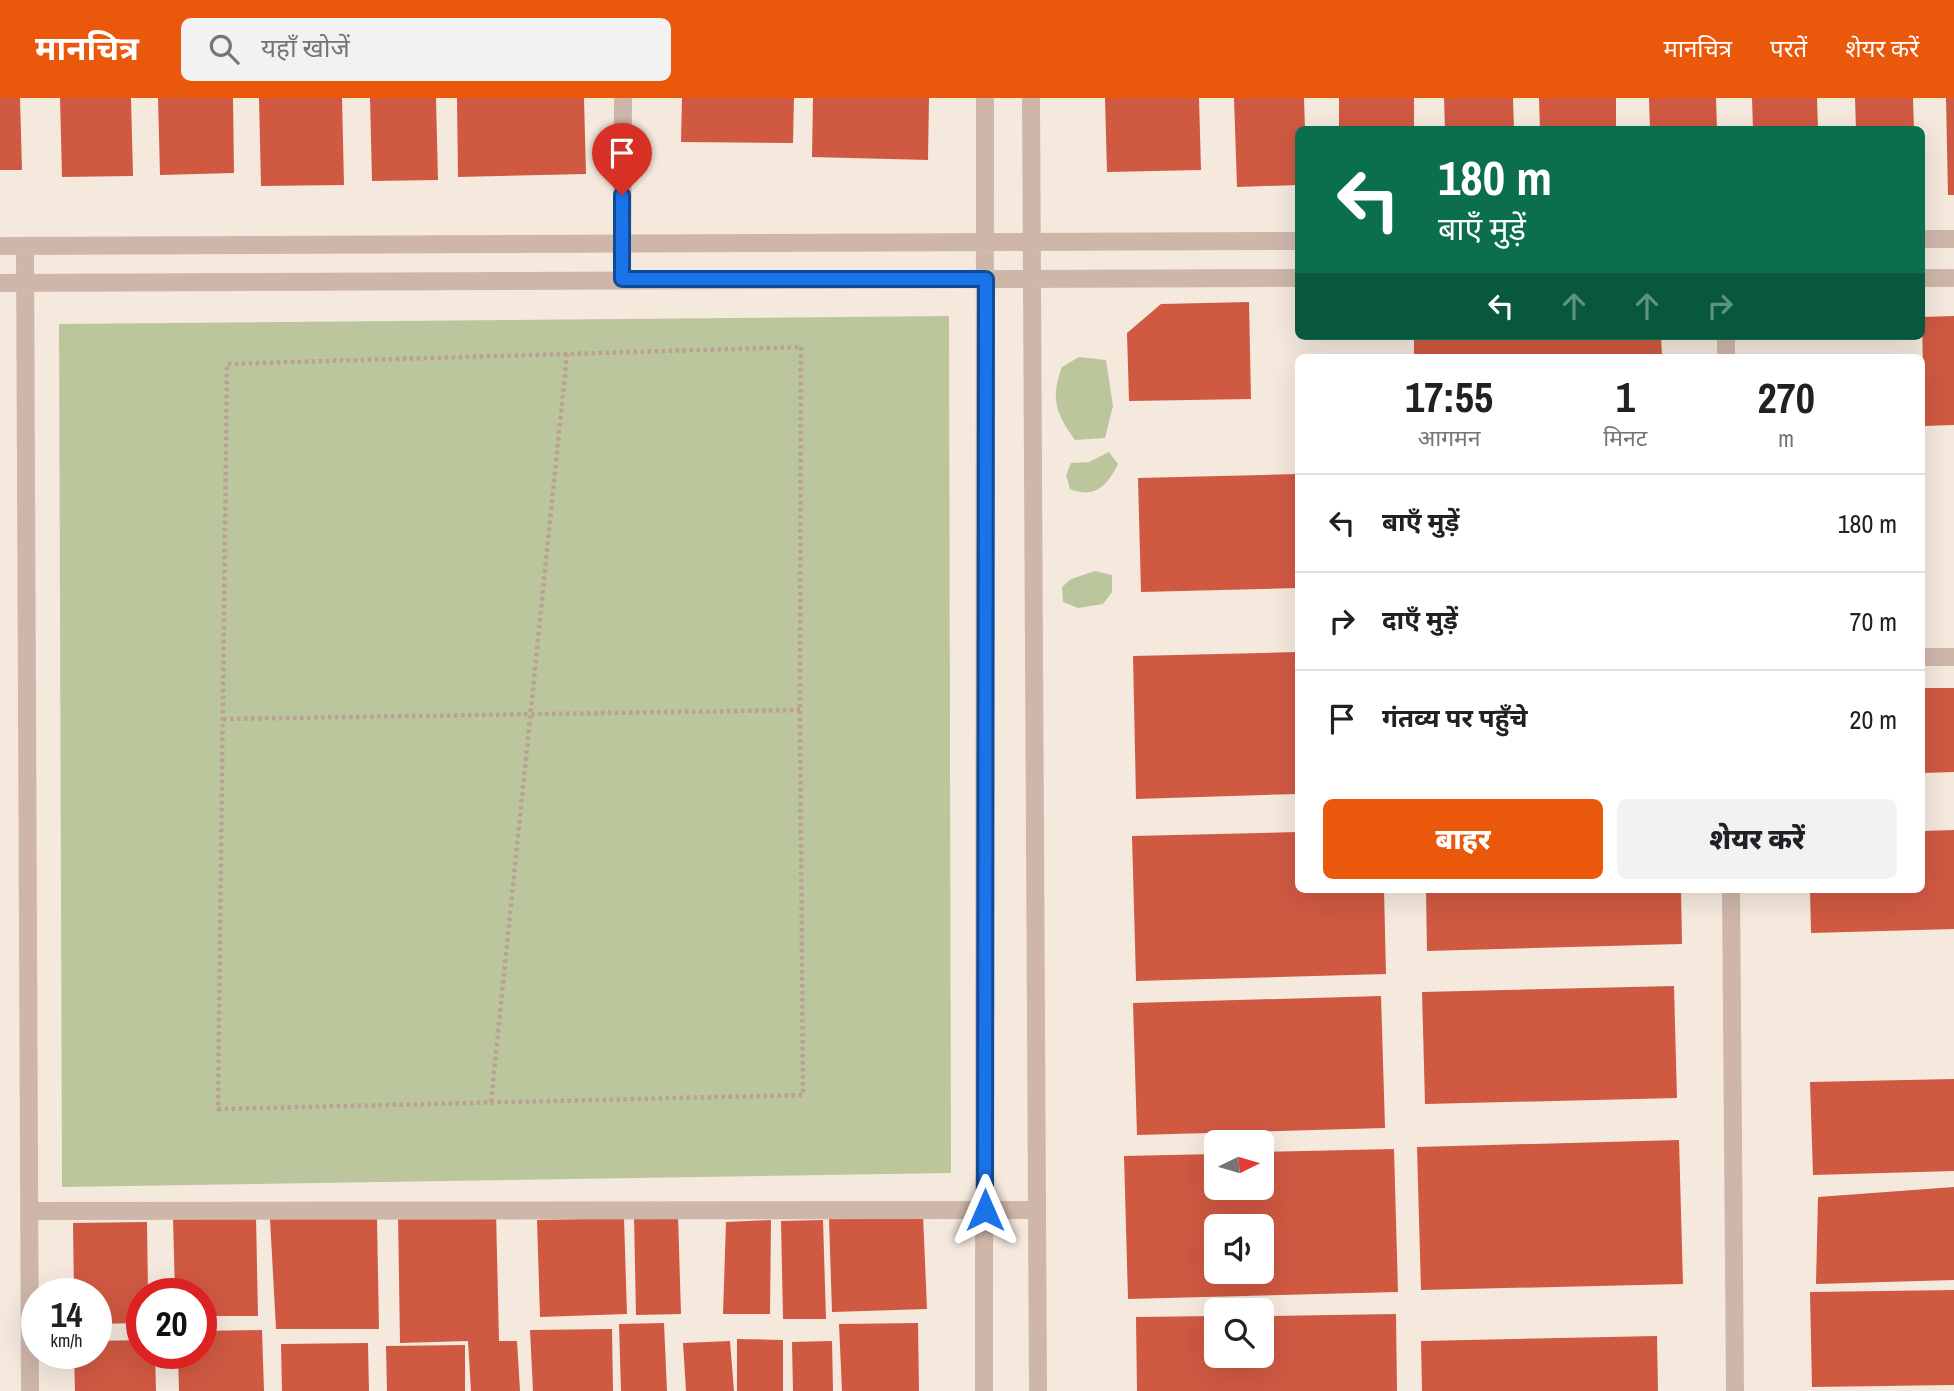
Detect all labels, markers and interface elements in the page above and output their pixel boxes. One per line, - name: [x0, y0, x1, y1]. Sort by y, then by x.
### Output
- search box: [181, 18, 671, 81]
- text: मानचित्र: [35, 26, 139, 70]
- icon: search: [205, 30, 243, 68]
- text: यहाँ खोजें: [261, 30, 350, 65]
- text: मानचित्र: [1663, 32, 1732, 64]
- text: परतें: [1770, 32, 1807, 64]
- text: शेयर करें: [1845, 32, 1919, 64]
- pin: [592, 123, 652, 195]
- icon: arrive: [603, 134, 641, 172]
- text: 180 m: [1438, 144, 1552, 210]
- icon: left: [1323, 154, 1414, 245]
- text: बाएँ मुड़ें: [1438, 207, 1526, 250]
- icon: left: [1482, 287, 1520, 325]
- icon: ahead: [1555, 287, 1593, 325]
- icon: ahead: [1628, 287, 1666, 325]
- icon: right: [1701, 287, 1739, 325]
- text: 17:55: [1405, 369, 1493, 425]
- text: 1: [1616, 369, 1635, 425]
- text: 270: [1757, 370, 1815, 426]
- text: आगमन: [1418, 422, 1481, 453]
- text: मिनट: [1603, 422, 1647, 453]
- text: m: [1778, 423, 1794, 454]
- icon: left: [1323, 504, 1361, 542]
- text: बाएँ मुड़ें: [1382, 504, 1459, 539]
- text: 180 m: [1838, 506, 1897, 541]
- icon: right: [1323, 602, 1361, 640]
- text: दाएँ मुड़ें: [1382, 602, 1458, 637]
- text: 70 m: [1850, 604, 1897, 639]
- icon: arrive: [1323, 700, 1361, 738]
- text: गंतव्य पर पहुँचे: [1382, 700, 1528, 735]
- text: 20 m: [1850, 702, 1897, 737]
- button: बाहर: [1323, 799, 1603, 879]
- button: शेयर करें: [1617, 799, 1897, 879]
- north arrow: [1204, 1130, 1274, 1200]
- map controls: [1204, 1130, 1274, 1368]
- position arrow: [948, 1173, 1022, 1247]
- button: sound: [1204, 1214, 1274, 1284]
- speed limit sign: 20: [126, 1278, 217, 1369]
- text: 14: [51, 1291, 82, 1338]
- button: search: [1204, 1298, 1274, 1368]
- text: km/h: [51, 1328, 83, 1353]

